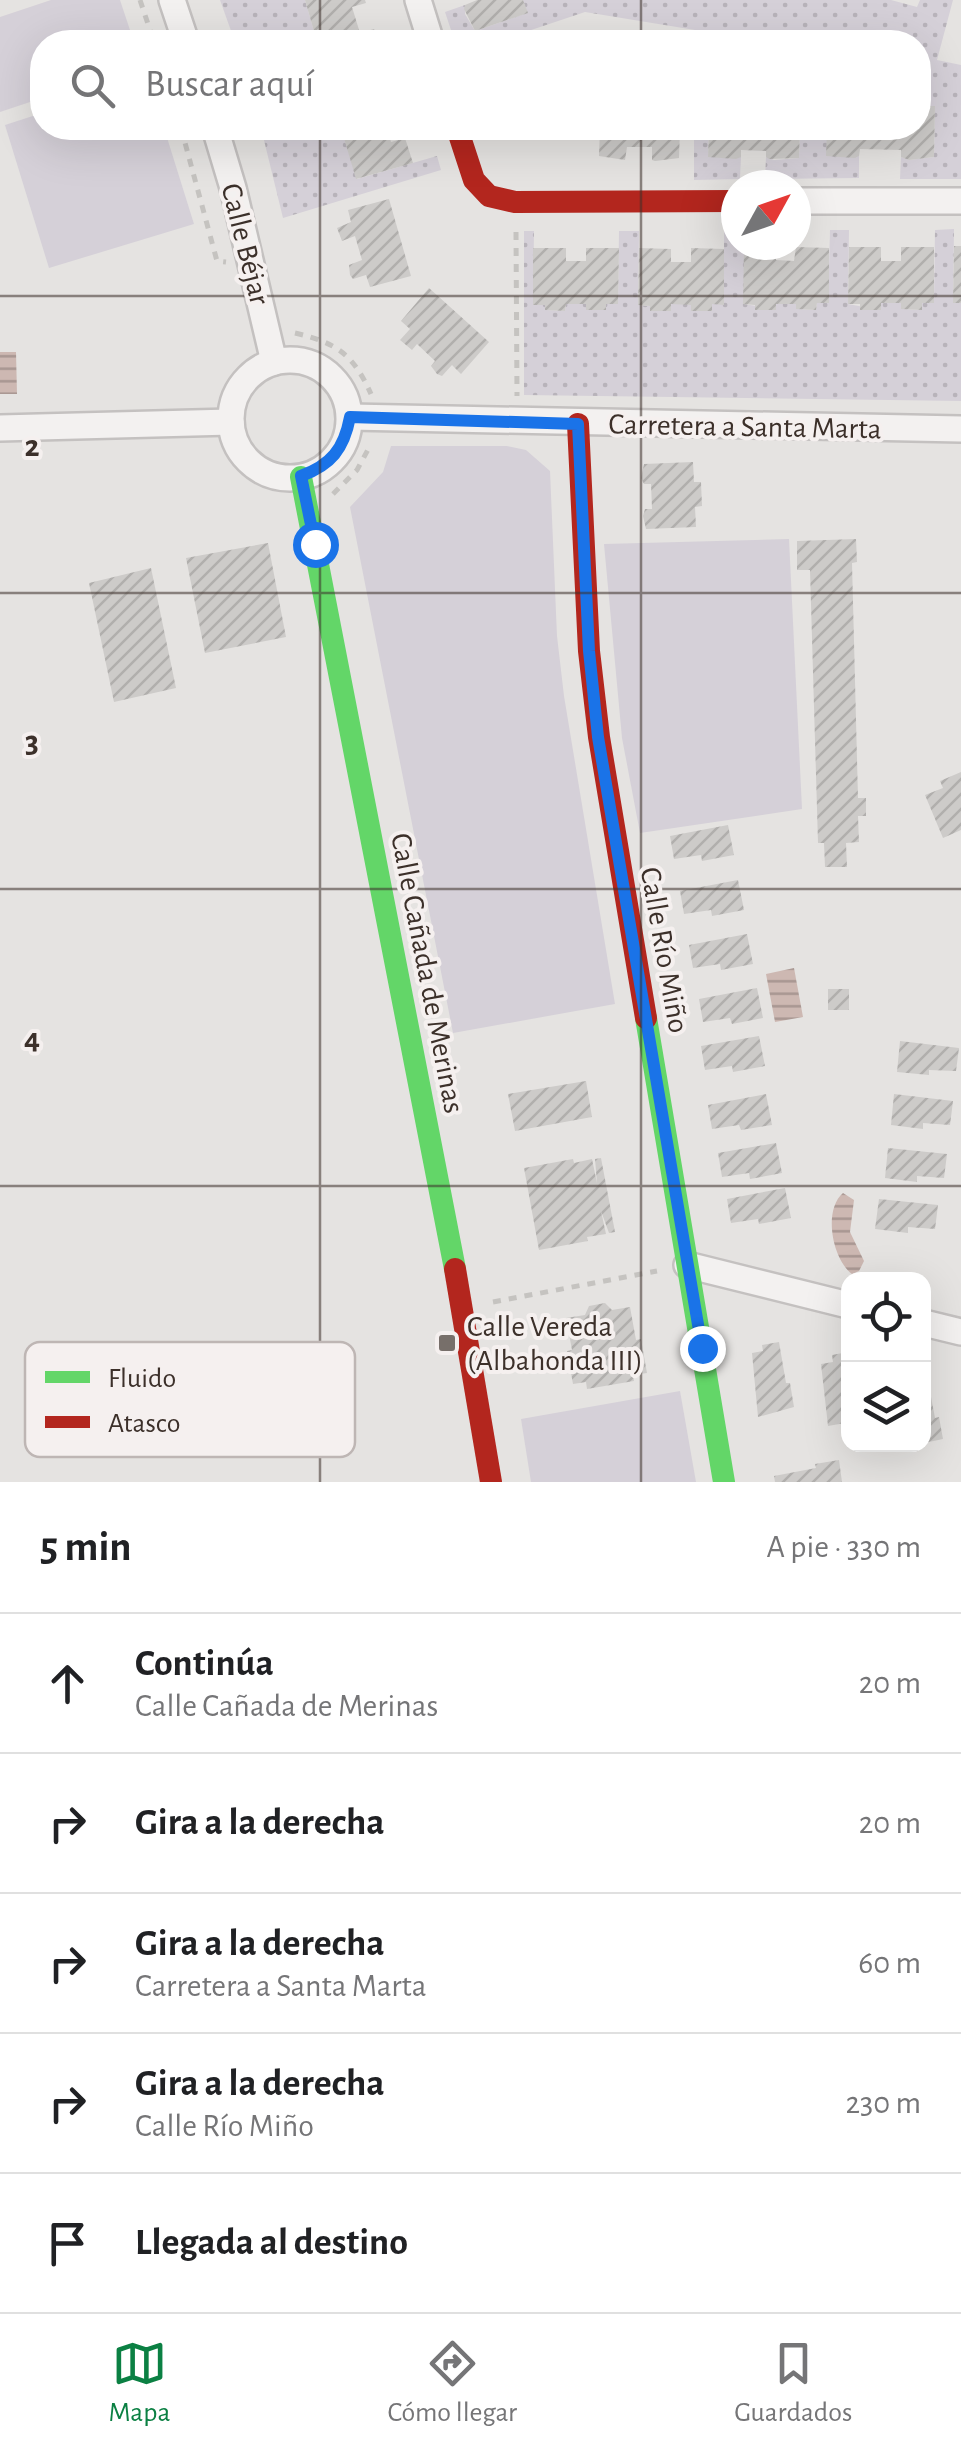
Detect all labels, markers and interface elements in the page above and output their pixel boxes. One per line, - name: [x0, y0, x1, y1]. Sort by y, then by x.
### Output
- search box: [30, 30, 931, 140]
- icon: search: [65, 58, 120, 113]
- text: Buscar aquí: [145, 66, 314, 104]
- north arrow: [721, 170, 811, 260]
- street label: Calle Béjar: [215, 181, 275, 308]
- street label: Carretera a Santa Marta: [608, 410, 882, 444]
- text: 2: [24, 430, 40, 462]
- route start: [293, 522, 339, 568]
- text: 3: [25, 726, 39, 758]
- street label: Calle Cañada de Merinas: [385, 831, 469, 1116]
- street label: Calle Río Miño: [635, 865, 693, 1035]
- text: 4: [24, 1023, 40, 1055]
- map controls: [841, 1272, 931, 1452]
- button: locate: [841, 1272, 931, 1362]
- place label: Calle Vereda (Albahonda III): [467, 1312, 643, 1376]
- route end: [680, 1326, 726, 1372]
- marker: Calle Vereda (Albahonda III): [436, 1332, 458, 1354]
- legend: [25, 1342, 355, 1457]
- button: layers: [841, 1362, 931, 1452]
- text: Fluido: [108, 1365, 176, 1393]
- text: Atasco: [108, 1410, 180, 1438]
- text: 5 min: [40, 1526, 132, 1568]
- text: A pie · 330 m: [766, 1531, 921, 1563]
- text: Continúa: [135, 1645, 274, 1683]
- icon: ahead: [40, 1656, 95, 1711]
- text: 20 m: [859, 1667, 921, 1699]
- text: Calle Cañada de Merinas: [135, 1690, 438, 1722]
- icon: right: [40, 1796, 95, 1851]
- text: Gira a la derecha: [135, 1804, 385, 1842]
- text: 20 m: [859, 1807, 921, 1839]
- text: Gira a la derecha: [135, 1925, 385, 1963]
- icon: right: [40, 1936, 95, 1991]
- text: 60 m: [858, 1947, 921, 1979]
- text: Carretera a Santa Marta: [135, 1970, 427, 2002]
- text: Gira a la derecha: [135, 2065, 385, 2103]
- icon: right: [40, 2076, 95, 2131]
- text: 230 m: [845, 2087, 921, 2119]
- text: Calle Río Miño: [135, 2110, 314, 2142]
- icon: arrive: [40, 2216, 95, 2271]
- text: Llegada al destino: [135, 2224, 408, 2262]
- tab: Mapa: [109, 2336, 170, 2430]
- tab: Cómo llegar: [388, 2336, 517, 2430]
- tab: Guardados: [734, 2336, 852, 2430]

